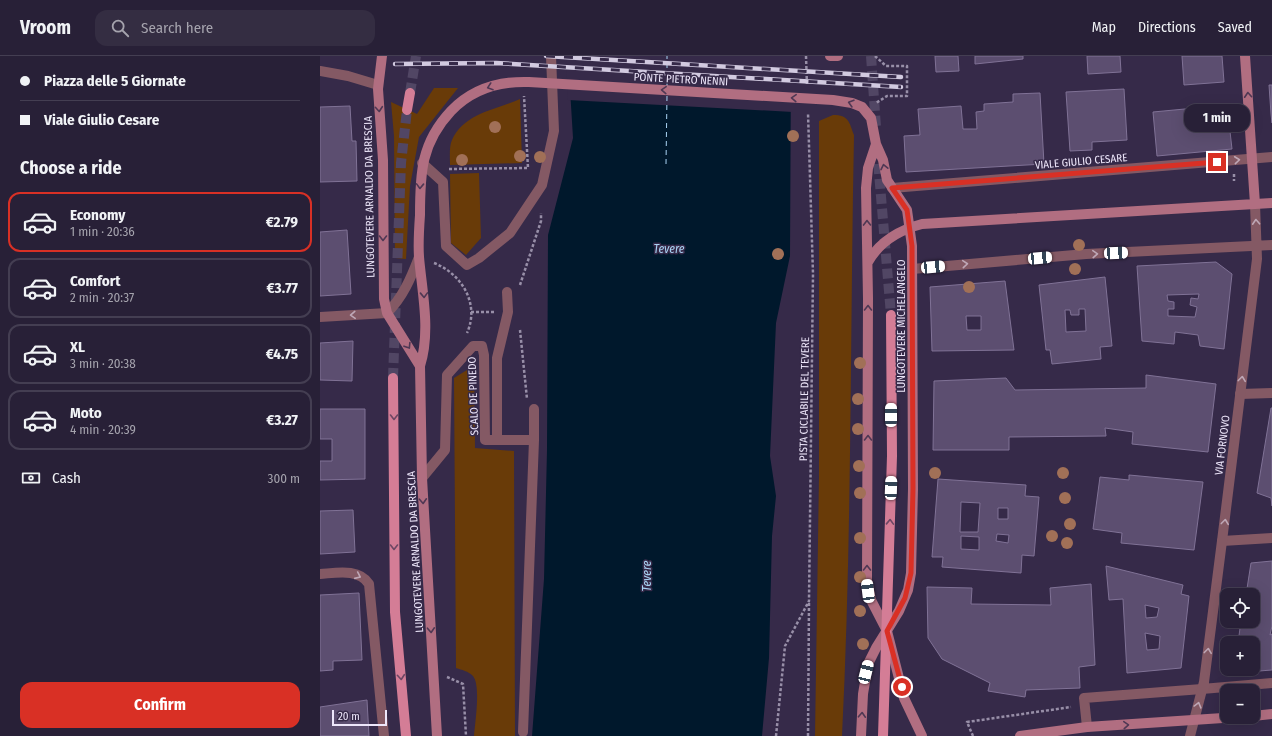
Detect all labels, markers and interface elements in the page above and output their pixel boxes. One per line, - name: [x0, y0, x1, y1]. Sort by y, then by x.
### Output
- search box: [95, 10, 375, 46]
- text: Vroom: [20, 16, 71, 39]
- icon: search: [109, 17, 131, 39]
- text: Search here: [141, 19, 213, 37]
- text: Map: [1092, 19, 1116, 36]
- text: Directions: [1138, 19, 1196, 36]
- text: Saved: [1218, 19, 1252, 36]
- street label: PONTE PIETRO NENNI: [633, 71, 729, 88]
- text: Piazza delle 5 Giornate: [44, 72, 186, 90]
- one-way arrow: [487, 82, 494, 90]
- one-way arrow: [661, 86, 667, 95]
- one-way arrow: [1243, 92, 1252, 98]
- one-way arrow: [791, 93, 797, 102]
- one-way arrow: [847, 100, 854, 108]
- callout: 1 min: [1184, 104, 1250, 132]
- one-way arrow: [374, 106, 383, 112]
- text: 1 min: [1203, 110, 1231, 125]
- text: Viale Giulio Cesare: [44, 111, 159, 129]
- street label: LUNGOTEVERE ARNALDO DA BRESCIA: [362, 116, 377, 278]
- street label: VIALE GIULIO CESARE: [1034, 151, 1128, 172]
- route end: [1208, 153, 1226, 171]
- one-way arrow: [1234, 156, 1241, 165]
- text: Choose a ride: [20, 157, 122, 179]
- one-way arrow: [881, 164, 889, 171]
- one-way arrow: [416, 183, 424, 189]
- icon: car: [22, 204, 58, 240]
- text: Economy: [70, 206, 125, 224]
- text: €2.79: [266, 213, 298, 231]
- one-way arrow: [1252, 219, 1261, 225]
- one-way arrow: [863, 220, 871, 226]
- text: 1 min · 20:36: [70, 224, 135, 239]
- one-way arrow: [379, 235, 387, 241]
- water label: Tevere: [653, 242, 685, 256]
- car: [1104, 246, 1128, 260]
- one-way arrow: [1092, 249, 1098, 258]
- car: [1028, 251, 1052, 265]
- street label: LUNGOTEVERE MICHELANGELO: [895, 259, 908, 393]
- car: [921, 260, 945, 274]
- one-way arrow: [962, 260, 968, 269]
- icon: car: [22, 270, 58, 306]
- text: Comfort: [70, 272, 121, 290]
- text: €3.77: [267, 279, 298, 297]
- text: 2 min · 20:37: [70, 290, 134, 305]
- one-way arrow: [419, 292, 428, 298]
- one-way arrow: [864, 305, 872, 311]
- one-way arrow: [350, 311, 356, 320]
- icon: car: [22, 336, 58, 372]
- street label: PISTA CICLABILE DEL TEVERE: [797, 337, 812, 461]
- text: XL: [70, 338, 85, 356]
- one-way arrow: [403, 342, 411, 349]
- text: €4.75: [266, 345, 298, 363]
- text: 3 min · 20:38: [70, 356, 136, 371]
- street label: SCALO DE PINEDO: [466, 356, 481, 435]
- one-way arrow: [1237, 376, 1246, 382]
- icon: car: [22, 402, 58, 438]
- car: [885, 403, 897, 427]
- text: Moto: [70, 404, 102, 422]
- text: €3.27: [266, 411, 298, 429]
- one-way arrow: [390, 414, 398, 420]
- street label: VIA FORNOVO: [1212, 414, 1233, 476]
- text: 4 min · 20:39: [70, 422, 136, 437]
- one-way arrow: [864, 435, 872, 441]
- icon: cash: [20, 467, 42, 489]
- text: Cash: [52, 469, 81, 487]
- text: 300 m: [268, 471, 300, 486]
- street label: LUNGOTEVERE ARNALDO DA BRESCIA: [405, 471, 426, 633]
- car: [885, 476, 897, 500]
- one-way arrow: [419, 498, 428, 504]
- one-way arrow: [886, 519, 894, 525]
- one-way arrow: [1220, 519, 1229, 525]
- one-way arrow: [390, 544, 398, 550]
- water label: Tevere: [640, 560, 654, 592]
- one-way arrow: [863, 565, 871, 571]
- one-way arrow: [354, 571, 361, 579]
- car: [861, 578, 875, 604]
- map controls: [1220, 588, 1260, 724]
- button: locate: [1220, 588, 1260, 628]
- one-way arrow: [426, 627, 435, 633]
- button: +: [1220, 636, 1260, 676]
- one-way arrow: [1203, 648, 1212, 654]
- car: [857, 659, 875, 685]
- one-way arrow: [396, 674, 405, 680]
- route start: [893, 678, 911, 696]
- button: Confirm: [20, 682, 300, 728]
- button: −: [1220, 684, 1260, 724]
- one-way arrow: [1193, 702, 1202, 709]
- scale bar: [332, 708, 387, 727]
- text: 20 m: [338, 710, 360, 723]
- one-way arrow: [858, 712, 867, 718]
- one-way arrow: [1123, 720, 1129, 729]

